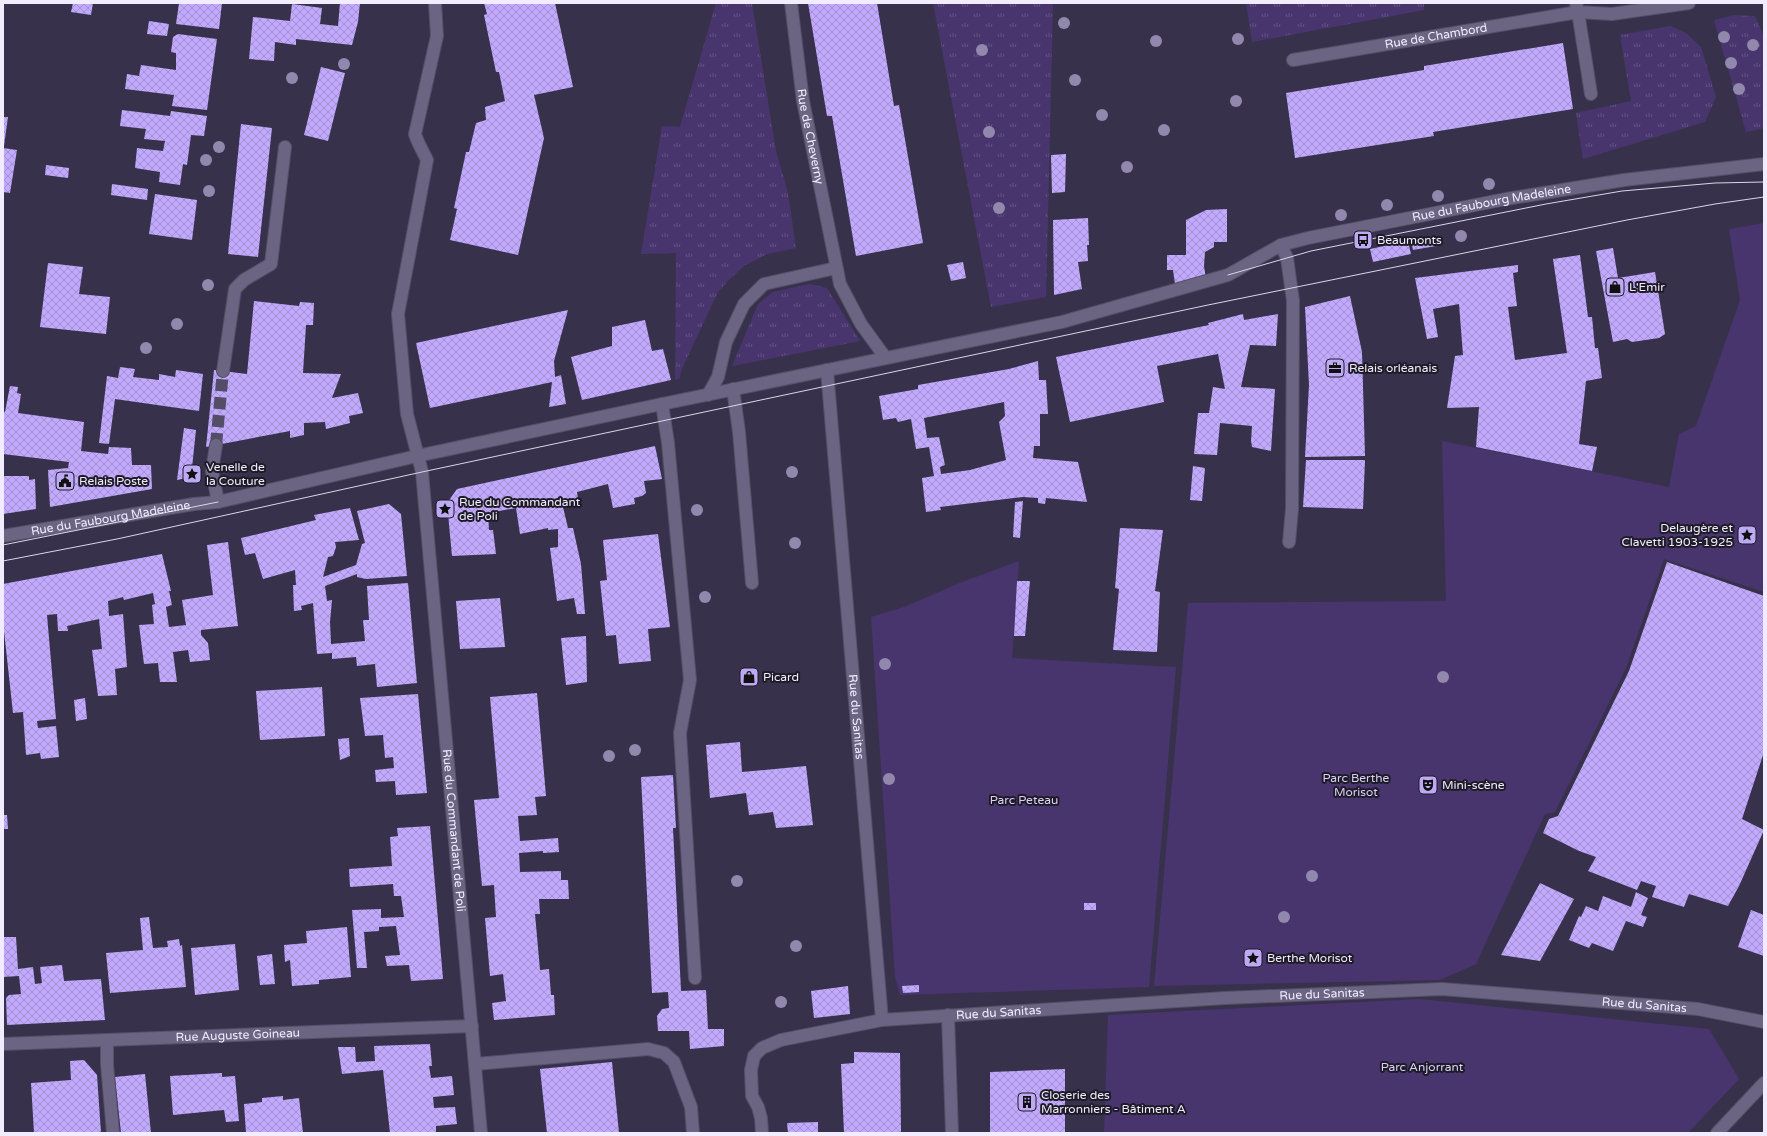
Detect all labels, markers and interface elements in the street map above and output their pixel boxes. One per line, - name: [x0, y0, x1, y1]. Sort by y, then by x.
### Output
- street label: Rue de Chambord: [1384, 20, 1488, 51]
- street label: Rue de Cheverny: [795, 88, 827, 186]
- street label: Rue du Faubourg Madeleine: [1411, 182, 1572, 224]
- bus stop icon: Beaumonts: [1352, 229, 1374, 251]
- place label: Beaumonts: [1377, 233, 1442, 247]
- shop icon: L'Emir: [1604, 276, 1626, 298]
- place label: L'Emir: [1629, 280, 1665, 294]
- office icon: Relais orléanais: [1324, 357, 1346, 379]
- place label: Relais orléanais: [1349, 361, 1437, 375]
- place label: Venelle de la Couture: [206, 460, 265, 488]
- place icon: Venelle de la Couture: [181, 463, 203, 485]
- public building icon: Relais Poste: [54, 470, 76, 492]
- place label: Relais Poste: [79, 474, 148, 488]
- place label: Rue du Commandant de Poli: [459, 495, 581, 523]
- street label: Rue du Faubourg Madeleine: [30, 498, 191, 538]
- place icon: Rue du Commandant de Poli: [434, 498, 456, 520]
- place label: Delaugère et Clavetti 1903-1925: [1622, 521, 1733, 549]
- place icon: Delaugère et Clavetti 1903-1925: [1736, 524, 1758, 546]
- shop icon: Picard: [738, 666, 760, 688]
- place label: Picard: [763, 670, 799, 684]
- street label: Rue du Sanitas: [846, 674, 867, 760]
- street label: Rue du Commandant de Poli: [440, 748, 468, 912]
- park label: Parc Berthe Morisot: [1323, 771, 1390, 799]
- theatre icon: Mini-scène: [1417, 774, 1439, 796]
- place label: Mini-scène: [1442, 778, 1505, 792]
- park label: Parc Peteau: [990, 793, 1058, 807]
- place icon: Berthe Morisot: [1242, 947, 1264, 969]
- place label: Berthe Morisot: [1267, 951, 1353, 965]
- street label: Rue du Sanitas: [1279, 985, 1365, 1003]
- street label: Rue du Sanitas: [1601, 995, 1688, 1015]
- street label: Rue du Sanitas: [956, 1003, 1042, 1022]
- street label: Rue Auguste Goineau: [175, 1026, 300, 1044]
- park label: Parc Anjorrant: [1381, 1060, 1464, 1074]
- place label: Closerie des Marronniers - Bâtiment A: [1041, 1088, 1186, 1116]
- building icon: Closerie des Marronniers - Bâtiment A: [1016, 1091, 1038, 1113]

